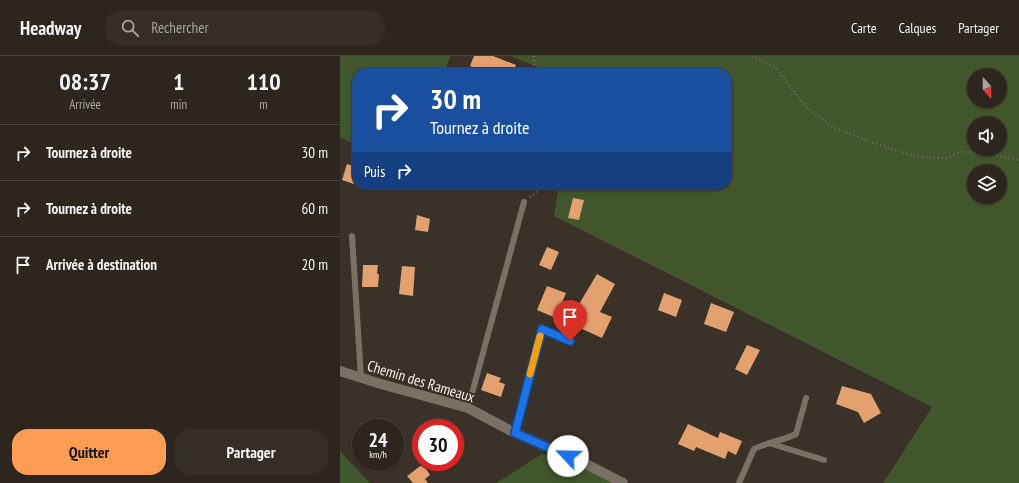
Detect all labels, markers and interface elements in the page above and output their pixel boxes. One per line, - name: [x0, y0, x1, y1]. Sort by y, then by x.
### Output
- search box: [105, 10, 385, 46]
- text: Headway: [20, 16, 81, 40]
- icon: search: [119, 17, 141, 39]
- text: Rechercher: [151, 18, 209, 37]
- text: Carte: [851, 19, 876, 37]
- text: Calques: [898, 19, 936, 37]
- text: Partager: [958, 19, 999, 37]
- text: 08:37: [59, 66, 111, 97]
- text: 1: [173, 66, 184, 97]
- text: 110: [246, 66, 281, 97]
- north arrow: [967, 68, 1007, 108]
- map controls: [967, 68, 1007, 204]
- text: 30 m: [430, 80, 481, 117]
- icon: right: [364, 84, 416, 136]
- text: Arrivée: [69, 96, 101, 113]
- text: min: [170, 96, 187, 113]
- text: m: [259, 96, 268, 113]
- text: Tournez à droite: [430, 116, 529, 139]
- button: sound: [967, 116, 1007, 156]
- icon: right: [12, 142, 34, 164]
- text: Tournez à droite: [46, 143, 132, 162]
- text: 30 m: [302, 143, 328, 162]
- icon: right: [393, 160, 415, 182]
- text: Puis: [364, 162, 385, 181]
- button: layers: [967, 164, 1007, 204]
- icon: right: [12, 198, 34, 220]
- text: Tournez à droite: [46, 199, 132, 218]
- text: 60 m: [302, 199, 328, 218]
- icon: arrive: [12, 254, 34, 276]
- text: Arrivée à destination: [46, 255, 157, 274]
- text: 20 m: [302, 255, 328, 274]
- pin: [553, 300, 587, 341]
- icon: arrive: [559, 306, 581, 328]
- street label: Chemin des Rameaux: [365, 356, 477, 406]
- speed limit sign: 30: [412, 419, 464, 471]
- text: 24: [368, 427, 388, 453]
- button: Quitter: [12, 429, 166, 475]
- button: Partager: [174, 429, 328, 475]
- position arrow: [547, 435, 589, 477]
- text: km/h: [369, 448, 387, 461]

